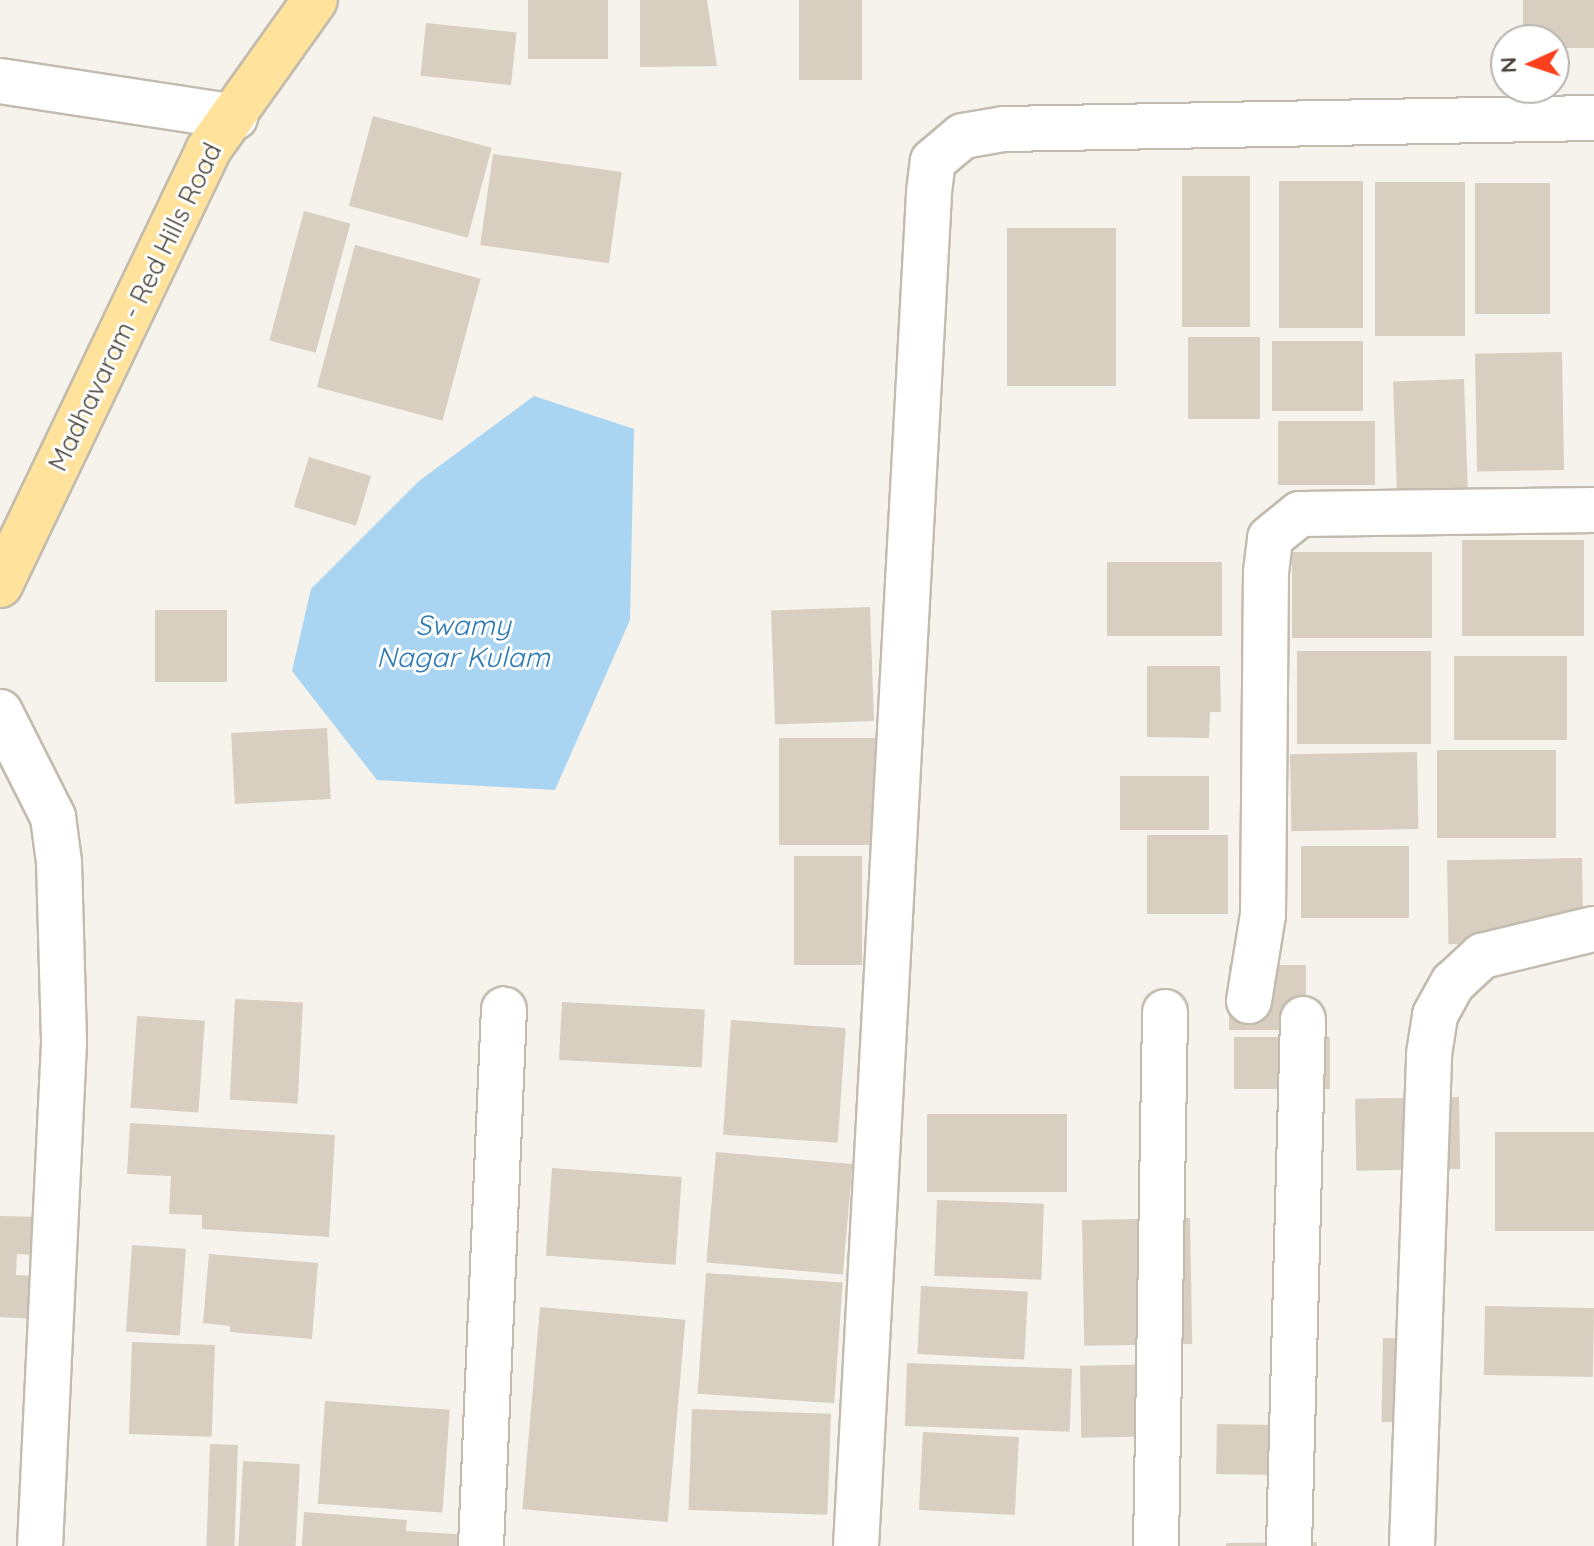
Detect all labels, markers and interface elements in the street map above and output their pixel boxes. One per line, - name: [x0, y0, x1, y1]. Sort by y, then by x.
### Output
- north arrow: [1490, 24, 1570, 104]
- text: N: [1494, 56, 1522, 74]
- street label: Madhavaram - Red Hills Road: [42, 138, 228, 476]
- water label: Swamy Nagar Kulam: [376, 608, 550, 674]

